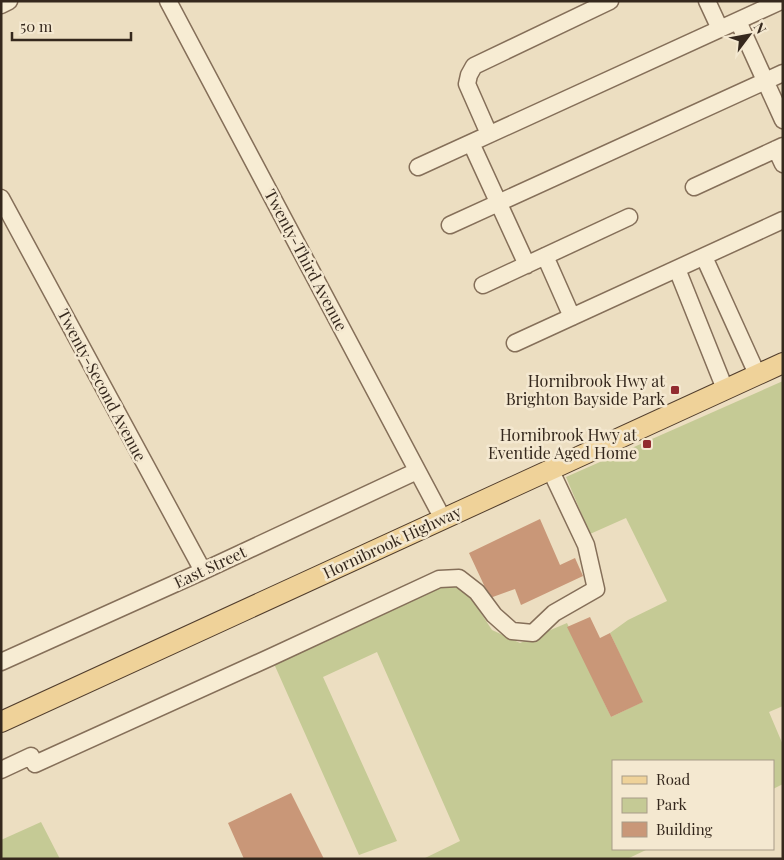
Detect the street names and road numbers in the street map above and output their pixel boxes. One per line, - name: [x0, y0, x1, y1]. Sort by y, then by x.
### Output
- street label: Twenty-Third Avenue: [260, 185, 353, 334]
- street label: Twenty-Second Avenue: [53, 305, 152, 465]
- street label: Hornibrook Highway: [319, 500, 464, 583]
- street label: East Street: [170, 541, 250, 592]

